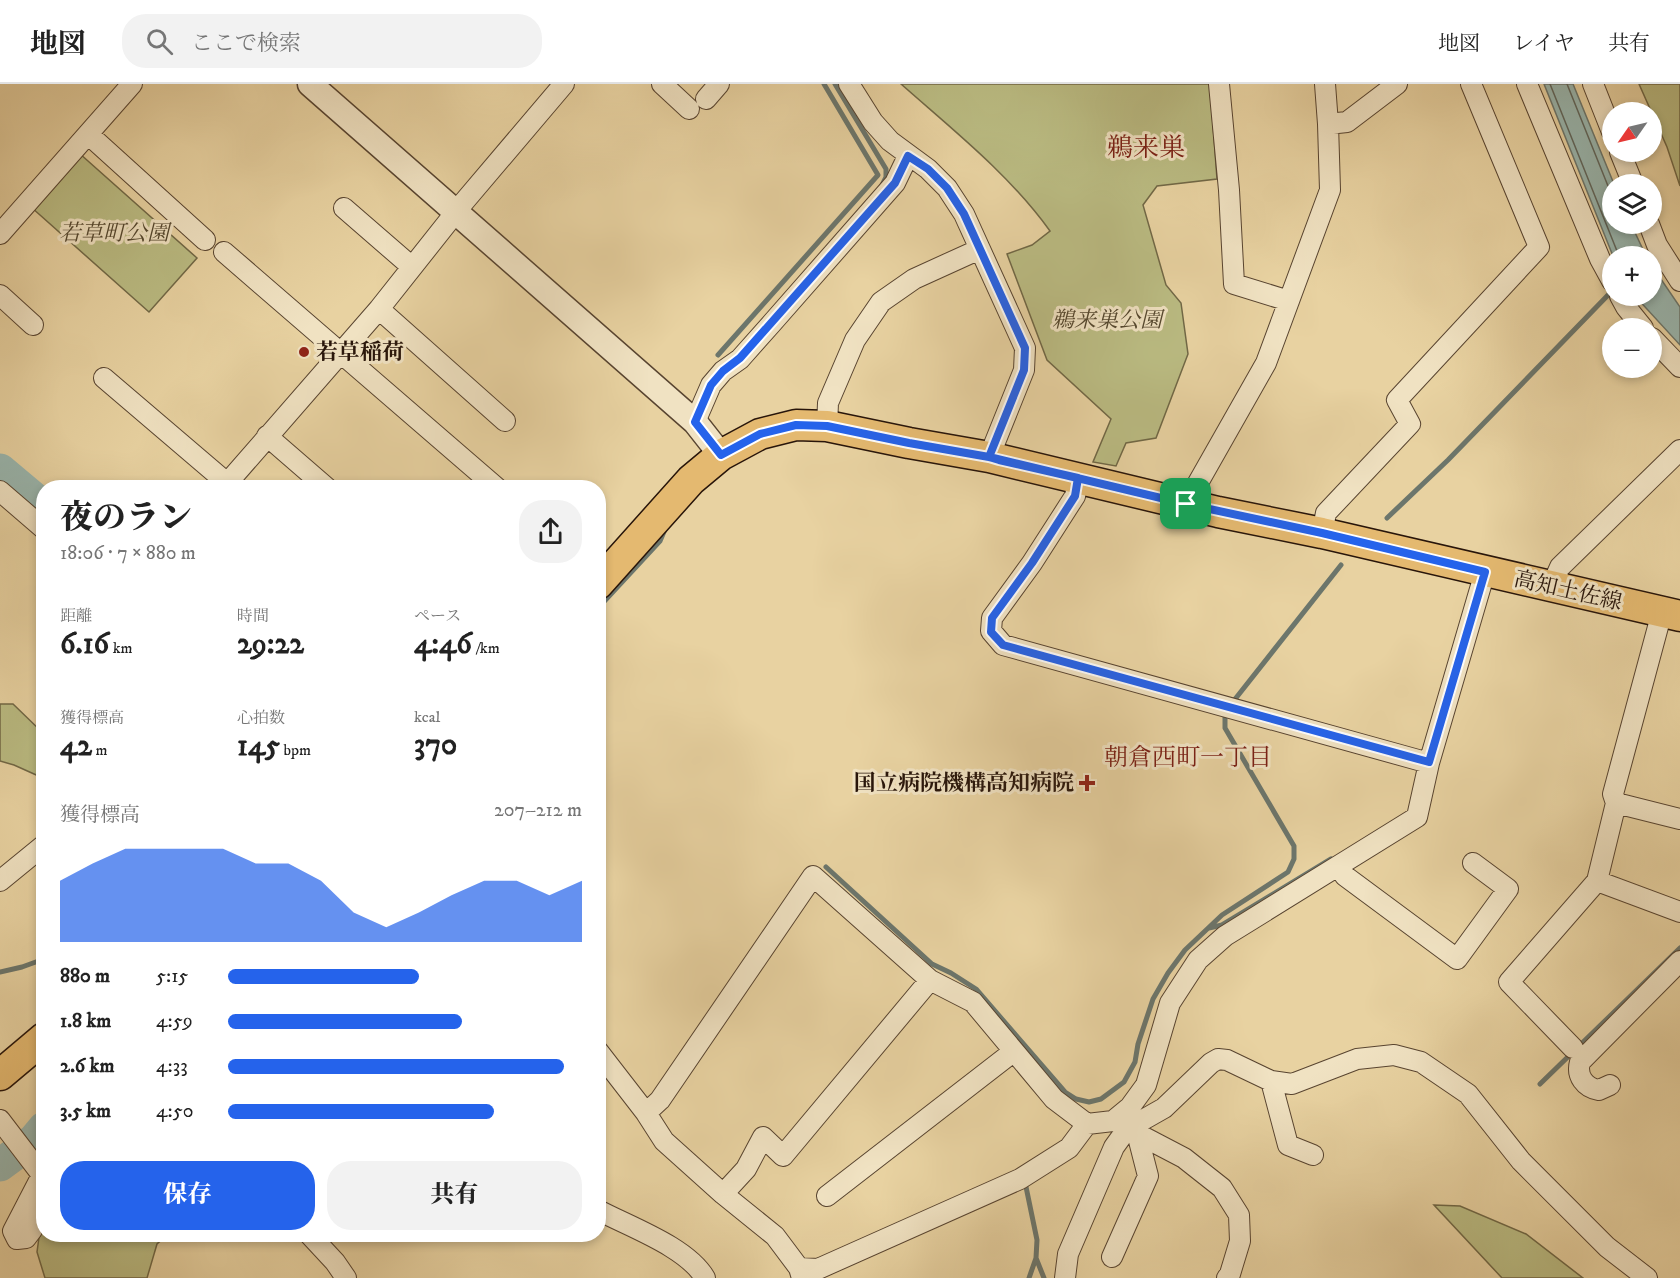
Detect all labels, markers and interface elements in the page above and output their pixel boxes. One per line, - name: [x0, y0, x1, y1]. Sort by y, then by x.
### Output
- search box: [122, 14, 542, 68]
- icon: search: [143, 25, 176, 58]
- text: 地図: [30, 27, 86, 62]
- text: ここで検索: [191, 30, 301, 57]
- text: 地図: [1438, 31, 1480, 57]
- text: レイヤ: [1513, 31, 1575, 57]
- text: 共有: [1608, 31, 1650, 57]
- north arrow: [1602, 102, 1662, 162]
- map controls: [1602, 102, 1662, 378]
- district label: 鵜来巣: [1107, 132, 1185, 165]
- button: layers: [1602, 174, 1662, 234]
- park label: 若草町公園: [59, 220, 172, 247]
- button: +: [1602, 246, 1662, 306]
- park label: 鵜来巣公園: [1052, 307, 1165, 334]
- button: −: [1602, 318, 1662, 378]
- place label: 若草稲荷: [316, 339, 404, 366]
- marker: 若草稲荷: [297, 345, 311, 359]
- pin: [1160, 478, 1211, 529]
- icon: arrive: [1169, 487, 1202, 520]
- text: 夜のラン: [60, 498, 192, 539]
- button: share: [519, 500, 582, 563]
- text: 18:06 · 7 × 880 m: [60, 541, 196, 566]
- street label: 高知土佐線: [1511, 565, 1625, 617]
- text: 距離: [60, 606, 92, 626]
- text: 時間: [237, 606, 269, 626]
- text: ペース: [414, 606, 461, 626]
- text: 6.16: [60, 626, 109, 663]
- text: 29:22: [237, 626, 304, 663]
- text: 4:46: [414, 626, 472, 663]
- text: km: [109, 638, 133, 658]
- text: /km: [472, 638, 500, 658]
- text: kcal: [414, 707, 440, 727]
- text: 獲得標高: [60, 708, 124, 728]
- text: 心拍数: [237, 708, 285, 728]
- text: 370: [414, 727, 457, 764]
- text: 42: [60, 728, 92, 765]
- text: 145: [237, 728, 280, 765]
- text: m: [92, 740, 107, 760]
- text: bpm: [280, 740, 311, 760]
- district label: 朝倉西町一丁目: [1104, 743, 1272, 773]
- place label: 国立病院機構高知病院: [854, 770, 1074, 797]
- marker: 国立病院機構高知病院: [1078, 774, 1096, 792]
- text: 207–212 m: [494, 798, 582, 823]
- text: 獲得標高: [60, 803, 140, 828]
- text: 880 m: [60, 964, 110, 989]
- text: 5:15: [156, 964, 188, 989]
- text: 1.8 km: [60, 1009, 111, 1034]
- text: 4:59: [156, 1009, 193, 1034]
- text: 2.6 km: [60, 1054, 115, 1079]
- text: 4:33: [156, 1054, 188, 1079]
- text: 3.5 km: [60, 1099, 111, 1124]
- text: 4:50: [156, 1099, 193, 1124]
- button: 保存: [60, 1161, 315, 1230]
- button: 共有: [327, 1161, 582, 1230]

